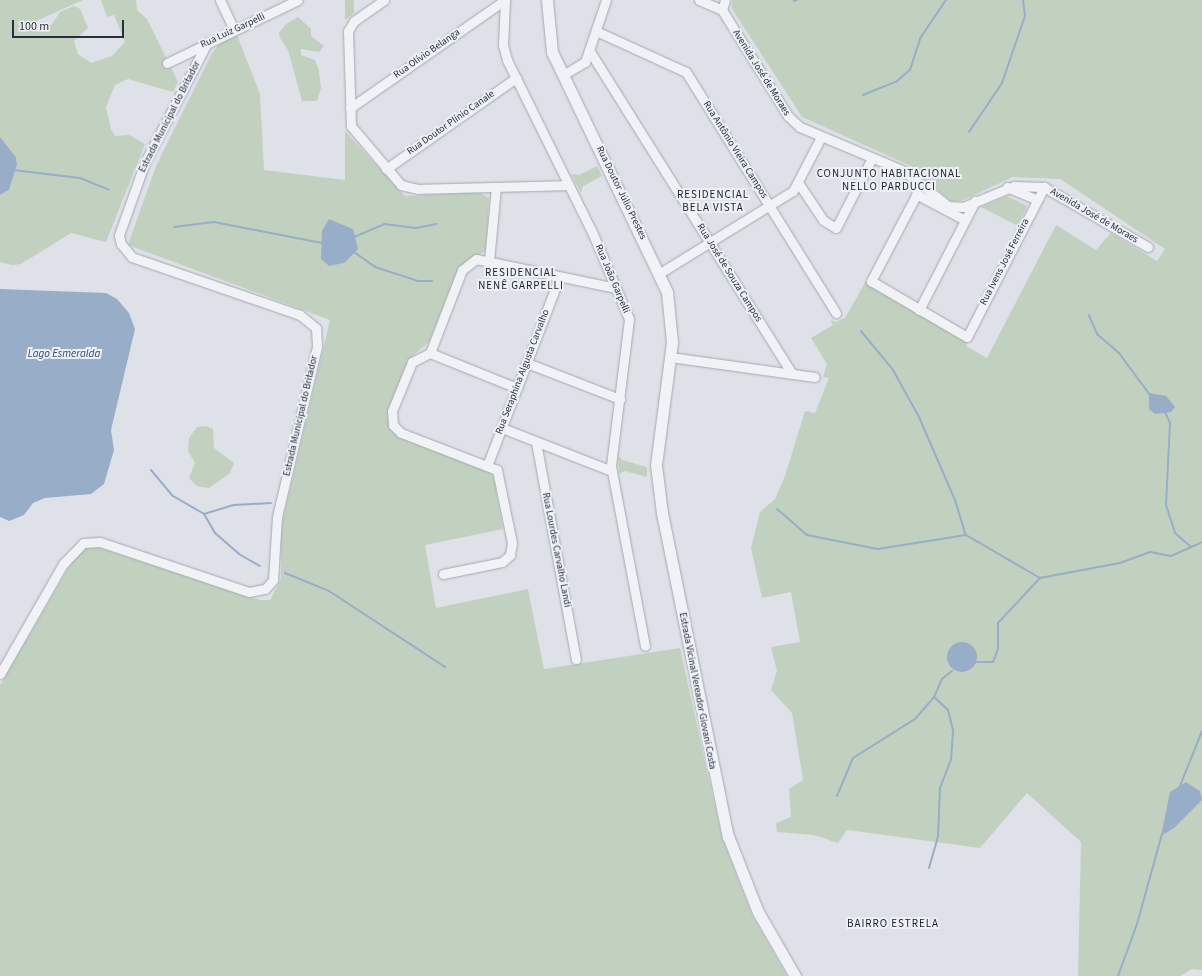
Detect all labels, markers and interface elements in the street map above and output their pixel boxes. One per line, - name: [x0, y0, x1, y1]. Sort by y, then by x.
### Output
- street label: Rua Luiz Garpelli: [199, 11, 267, 51]
- scale bar: [14, 12, 126, 38]
- text: 100 m: [19, 18, 49, 35]
- street label: Rua Olívio Belanga: [392, 27, 462, 81]
- street label: Avenida José de Moraes: [730, 28, 792, 118]
- street label: Estrada Municipal do Britador: [137, 59, 203, 175]
- street label: Rua Doutor Plínio Canale: [405, 88, 497, 158]
- street label: Rua Antônio Vieira Campos: [700, 99, 770, 201]
- street label: Rua Doutor Júlio Prestes: [593, 144, 649, 242]
- district label: CONJUNTO HABITACIONAL NELLO PARDUCCI: [817, 168, 961, 194]
- street label: Avenida José de Moraes: [1048, 186, 1140, 246]
- district label: RESIDENCIAL BELA VISTA: [677, 189, 749, 215]
- street label: Rua Ivens José Ferreira: [978, 217, 1032, 307]
- street label: Rua José de Souza Campos: [694, 222, 764, 324]
- street label: Rua João Garpelli: [592, 243, 632, 315]
- district label: RESIDENCIAL NENÊ GARPELLI: [478, 267, 564, 293]
- street label: Rua Seraphina Algusta Carvalho: [494, 308, 552, 436]
- water label: Lago Esmeralda: [28, 347, 100, 361]
- street label: Estrada Municipal do Britador: [281, 354, 321, 478]
- street label: Rua Lourdes Carvalho Landi: [539, 492, 573, 608]
- street label: Estrada Vicinal Vereador Giovani Costa: [676, 612, 718, 770]
- district label: BAIRRO ESTRELA: [847, 917, 939, 931]

